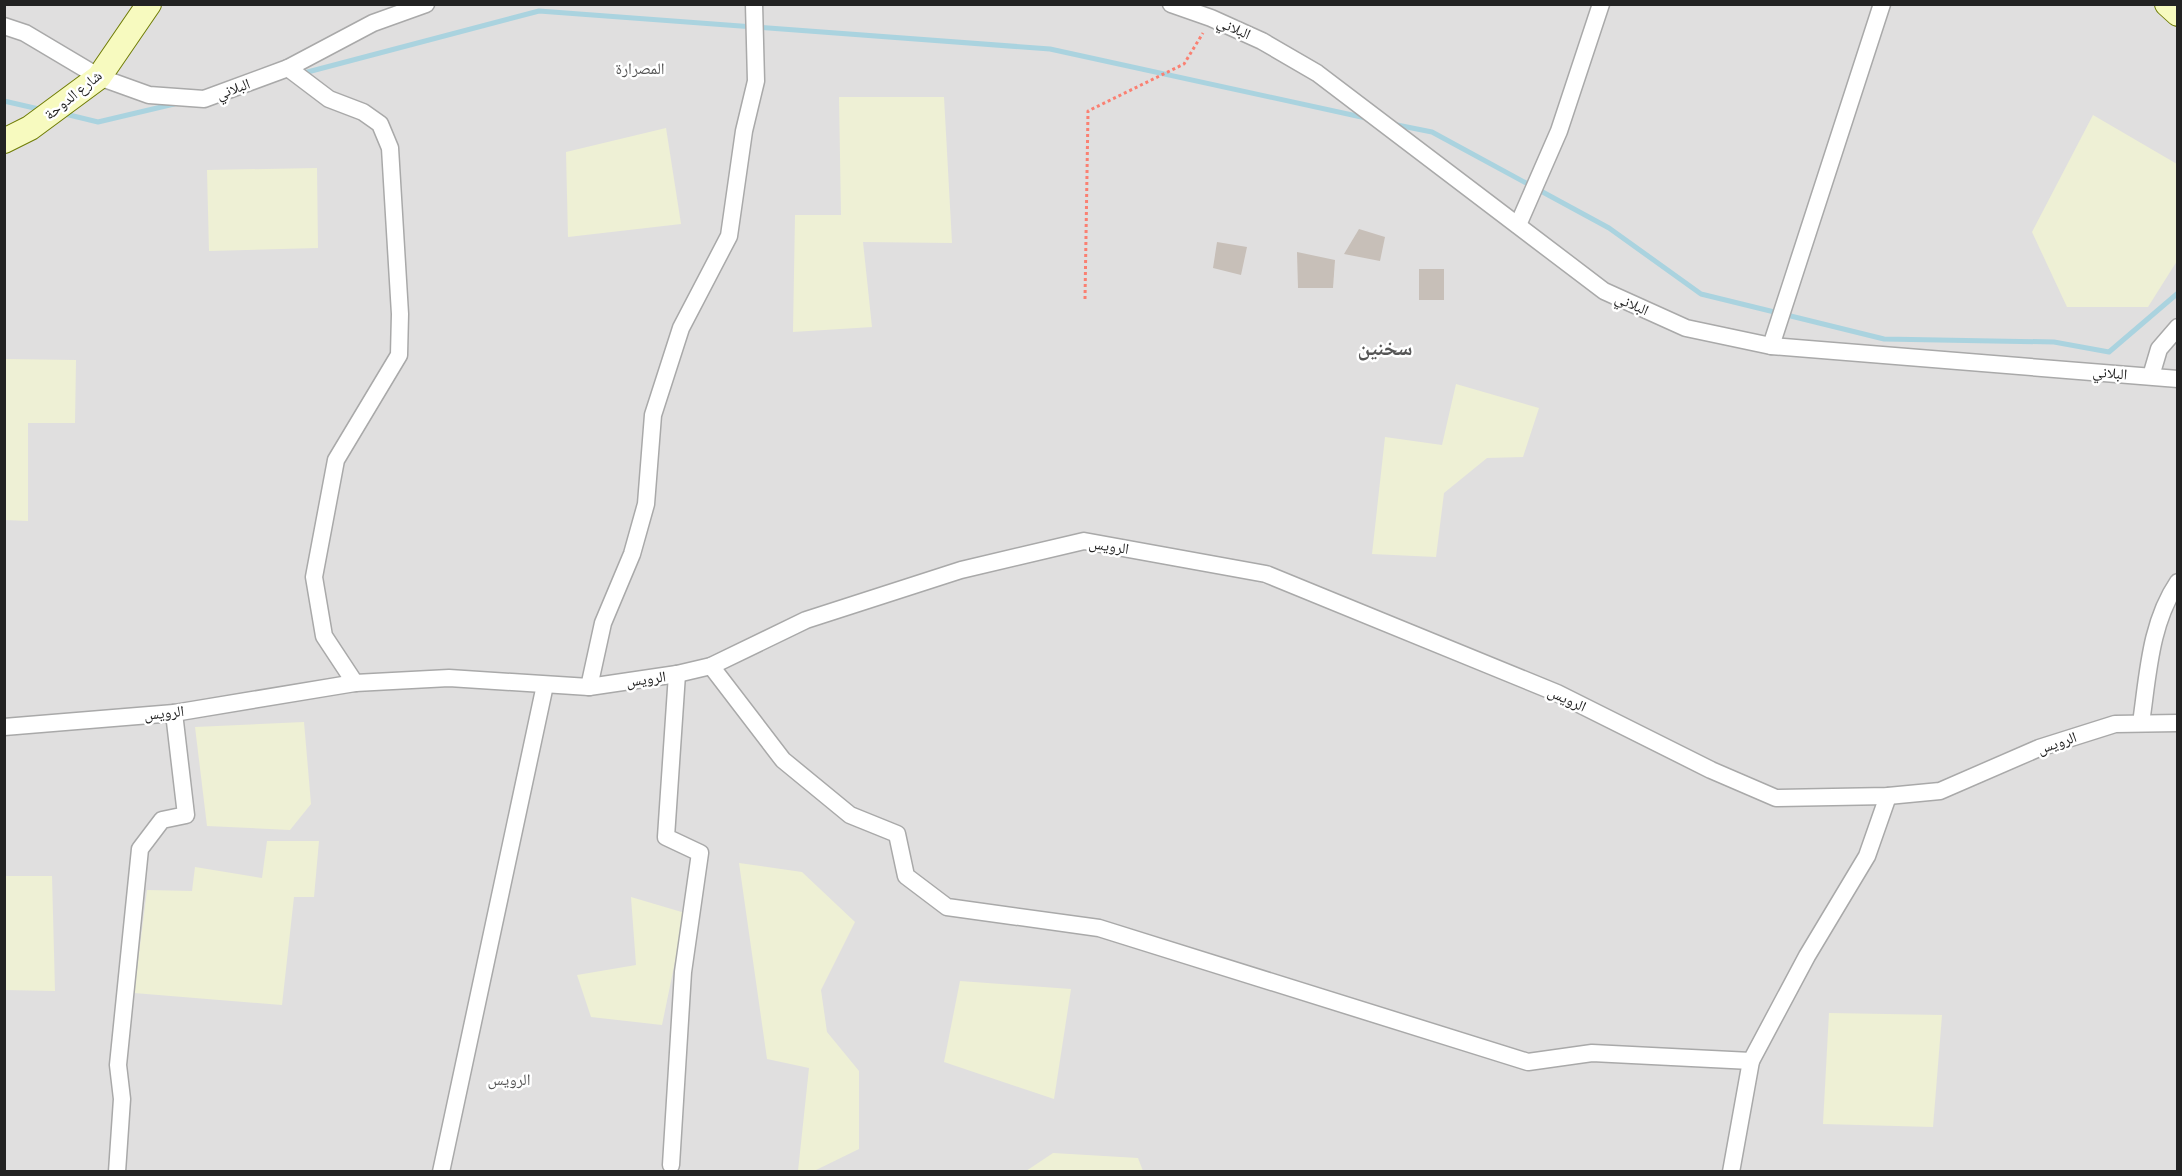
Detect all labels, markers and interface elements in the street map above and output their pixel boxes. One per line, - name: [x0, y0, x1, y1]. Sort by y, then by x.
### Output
- street label: البلاني: [1213, 12, 1254, 46]
- district label: المصرارة: [615, 58, 665, 78]
- street label: شارع الدوحة: [40, 66, 106, 124]
- street label: البلاني: [213, 74, 253, 106]
- street label: البلاني: [1611, 288, 1652, 322]
- district label: سخنين: [1358, 334, 1412, 361]
- street label: البلاني: [2092, 362, 2128, 386]
- street label: الرويس: [1088, 533, 1130, 559]
- street label: الرويس: [625, 666, 667, 692]
- street label: الرويس: [1545, 681, 1589, 717]
- street label: الرويس: [143, 701, 185, 725]
- street label: الرويس: [2035, 727, 2079, 759]
- district label: الرويس: [488, 1069, 530, 1090]

